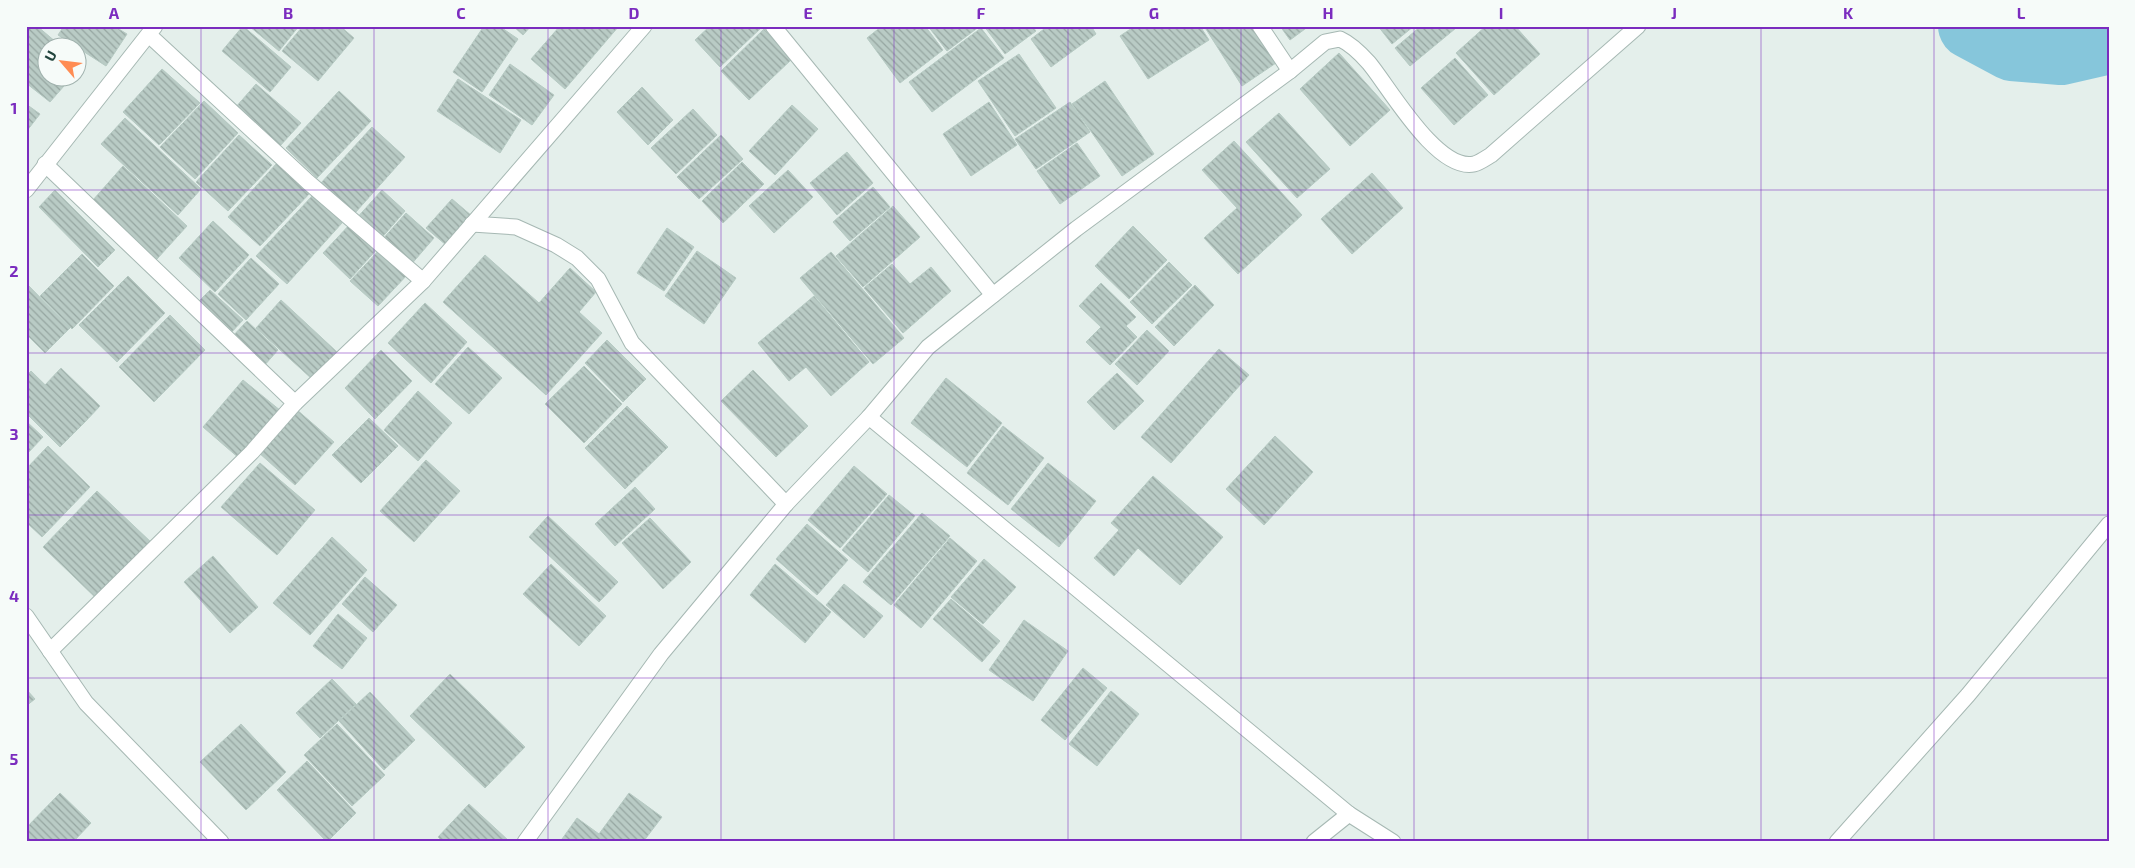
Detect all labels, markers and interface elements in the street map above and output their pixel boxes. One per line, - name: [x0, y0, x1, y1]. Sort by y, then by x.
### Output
- text: A: [109, 3, 120, 22]
- text: B: [283, 3, 293, 22]
- text: C: [456, 3, 466, 22]
- text: D: [629, 3, 640, 22]
- text: E: [803, 3, 813, 22]
- text: F: [977, 3, 986, 22]
- text: G: [1149, 3, 1159, 22]
- text: H: [1322, 3, 1334, 22]
- text: I: [1499, 3, 1503, 22]
- text: J: [1671, 3, 1677, 22]
- text: K: [1843, 3, 1854, 22]
- text: L: [2017, 3, 2026, 22]
- north arrow: [38, 38, 88, 88]
- text: U: [40, 47, 60, 64]
- text: 1: [11, 98, 17, 117]
- text: 2: [9, 261, 19, 280]
- text: 3: [9, 424, 19, 443]
- text: 4: [9, 586, 19, 605]
- text: 5: [10, 749, 19, 768]

